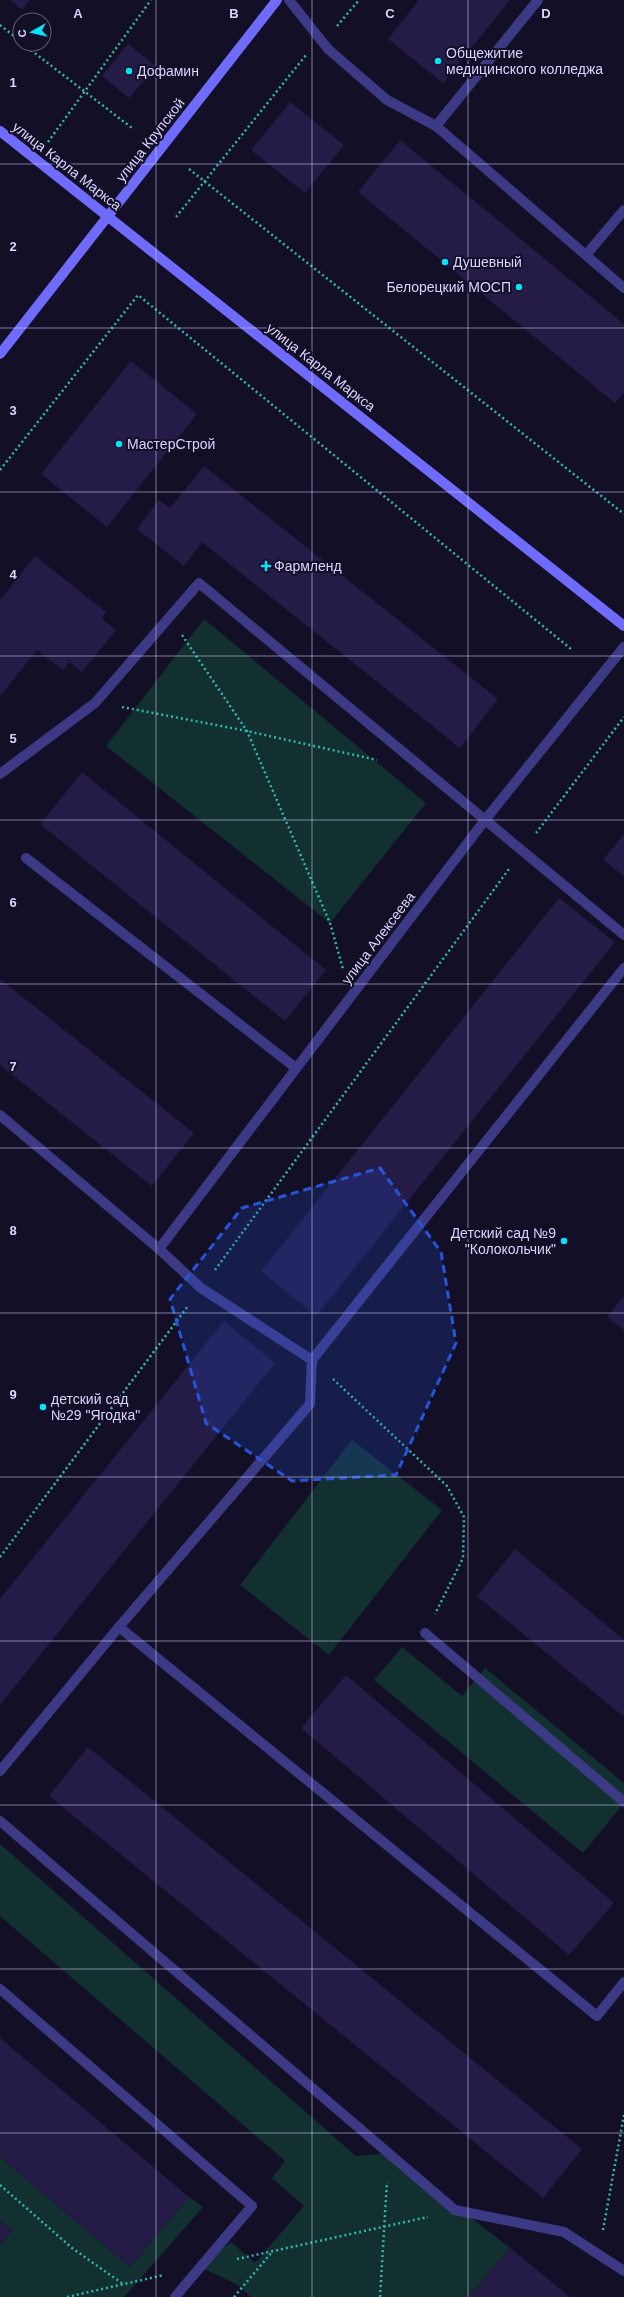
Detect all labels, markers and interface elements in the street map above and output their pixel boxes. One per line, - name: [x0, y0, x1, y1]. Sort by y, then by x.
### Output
- text: A: [73, 6, 83, 21]
- text: B: [229, 6, 239, 21]
- text: C: [385, 6, 395, 21]
- text: D: [541, 6, 551, 21]
- north arrow: [12, 12, 52, 52]
- text: С: [16, 29, 29, 38]
- place label: Общежитие медицинского колледжа: [446, 45, 603, 77]
- marker: Общежитие медицинского колледжа: [433, 56, 443, 66]
- place label: Дофамин: [137, 63, 199, 79]
- marker: Дофамин: [124, 66, 134, 76]
- text: 1: [9, 75, 17, 90]
- street label: улица Крупской: [112, 95, 188, 185]
- street label: улица Карла Маркса: [9, 118, 125, 214]
- text: 2: [9, 239, 17, 254]
- place label: Душевный: [453, 254, 522, 270]
- marker: Душевный: [440, 257, 450, 267]
- place label: Белорецкий МОСП: [386, 279, 511, 295]
- marker: Белорецкий МОСП: [514, 282, 524, 292]
- street label: улица Карла Маркса: [263, 319, 379, 415]
- text: 3: [9, 403, 17, 418]
- place label: МастерСтрой: [127, 436, 215, 452]
- marker: МастерСтрой: [114, 439, 124, 449]
- place label: Фармленд: [274, 558, 342, 574]
- marker: Фармленд: [261, 561, 271, 571]
- text: 4: [9, 567, 17, 582]
- text: 5: [9, 731, 17, 746]
- street label: улица Алексеева: [338, 888, 418, 987]
- text: 6: [9, 895, 17, 910]
- text: 7: [9, 1059, 17, 1074]
- text: 8: [9, 1223, 17, 1238]
- place label: Детский сад №9 "Колокольчик": [451, 1225, 556, 1257]
- marker: Детский сад №9 "Колокольчик": [559, 1236, 569, 1246]
- text: 9: [9, 1387, 17, 1402]
- place label: детский сад №29 "Ягодка": [51, 1391, 140, 1423]
- marker: детский сад №29 "Ягодка": [38, 1402, 48, 1412]

